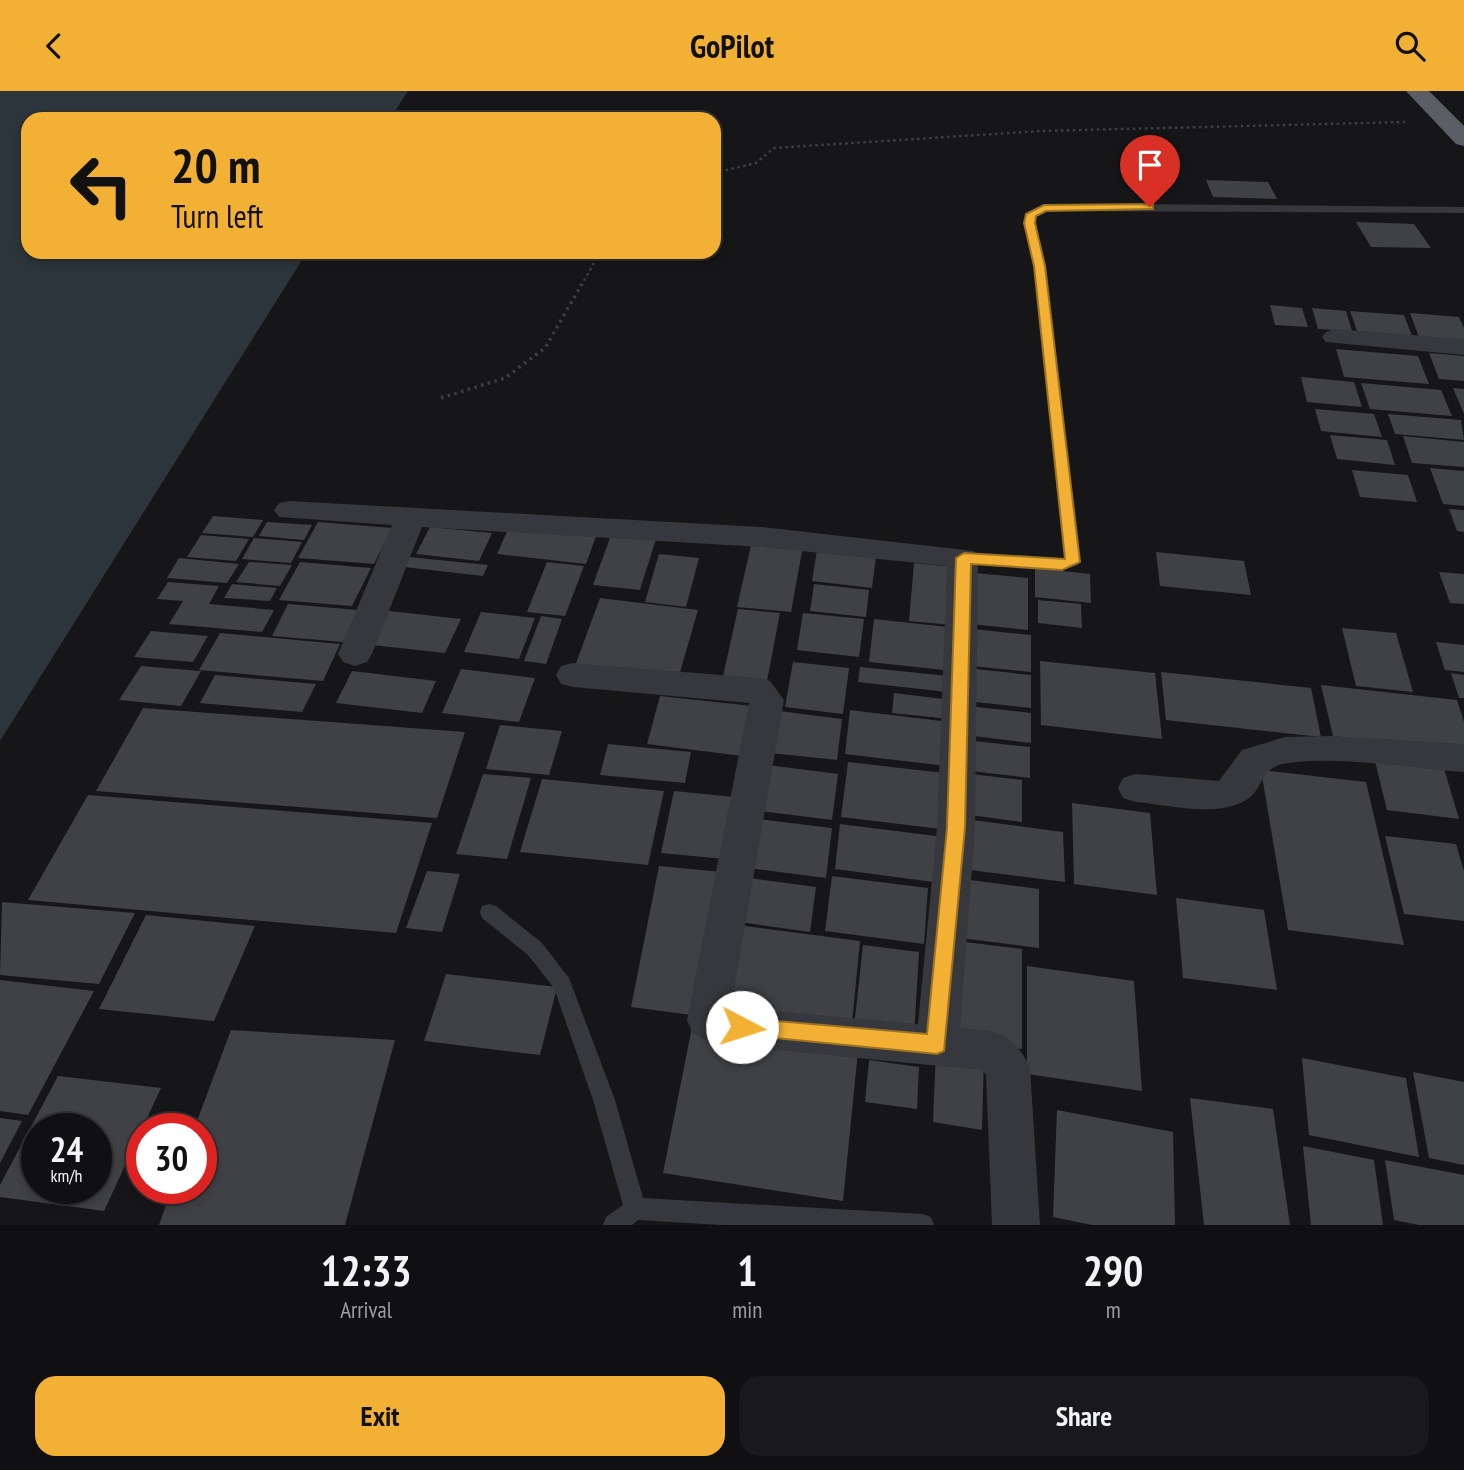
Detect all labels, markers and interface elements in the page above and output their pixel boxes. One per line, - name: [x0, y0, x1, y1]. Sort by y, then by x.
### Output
- text: GoPilot: [690, 25, 774, 67]
- icon: back: [35, 27, 73, 65]
- icon: search: [1391, 27, 1429, 65]
- text: 20 m: [171, 133, 260, 197]
- pin: [1120, 135, 1180, 207]
- icon: left: [56, 140, 147, 231]
- icon: arrive: [1131, 146, 1169, 184]
- text: Turn left: [171, 195, 263, 237]
- position arrow: [705, 990, 779, 1064]
- speed limit sign: 30: [126, 1113, 217, 1204]
- text: 24: [50, 1126, 83, 1172]
- text: km/h: [51, 1164, 82, 1187]
- text: 12:33: [321, 1243, 412, 1298]
- text: 1: [737, 1243, 757, 1298]
- text: 290: [1083, 1243, 1143, 1298]
- text: Arrival: [340, 1295, 392, 1324]
- text: min: [732, 1295, 762, 1324]
- text: m: [1106, 1295, 1121, 1324]
- button: Exit: [35, 1376, 725, 1456]
- button: Share: [739, 1376, 1429, 1456]

